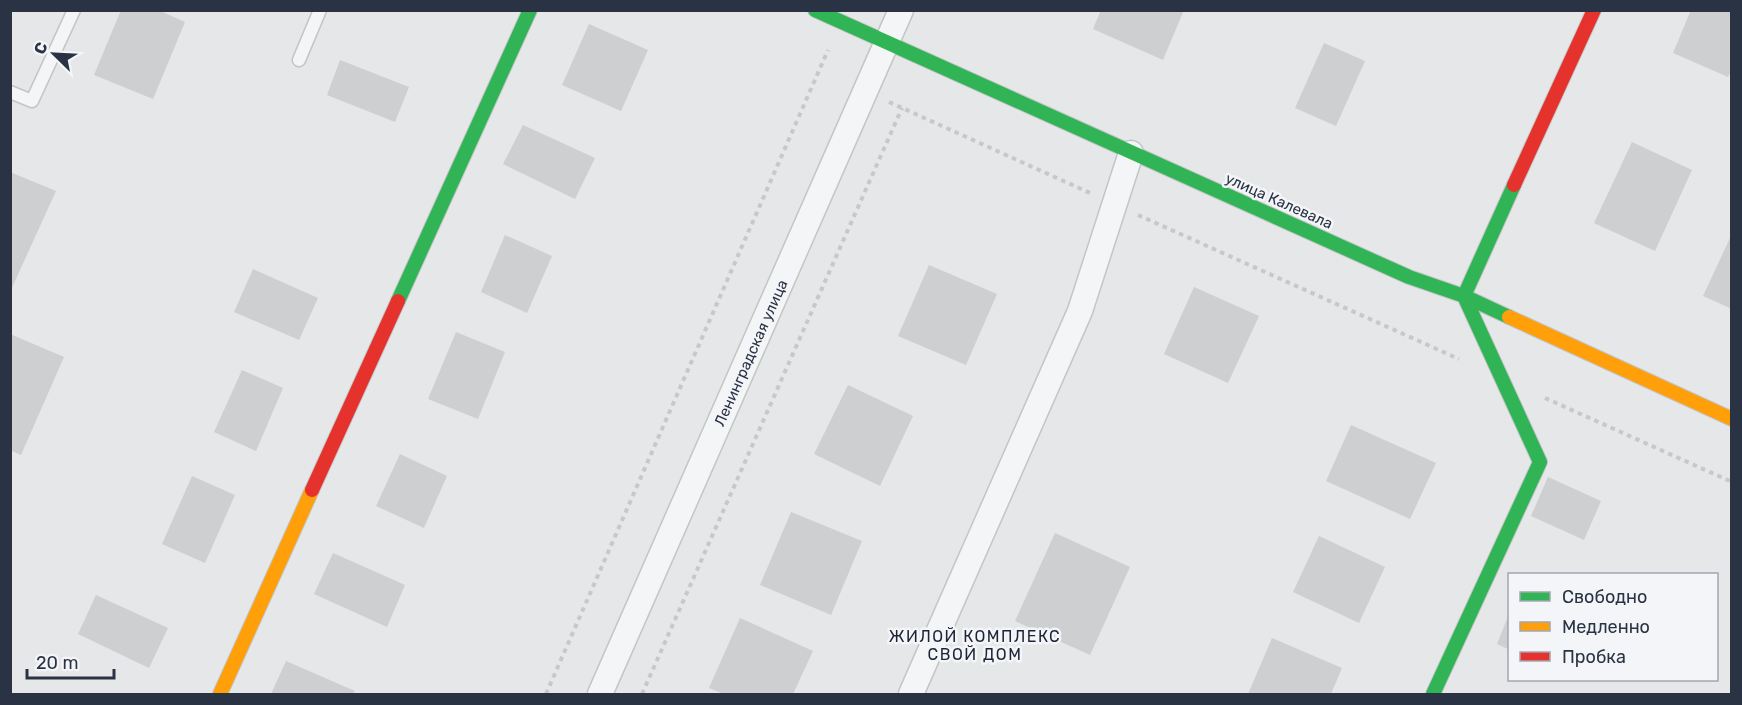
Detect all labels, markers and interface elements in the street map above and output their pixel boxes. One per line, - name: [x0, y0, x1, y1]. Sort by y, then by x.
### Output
- north arrow: [24, 24, 84, 84]
- text: С: [30, 39, 52, 57]
- street label: улица Калевала: [1223, 169, 1335, 233]
- street label: Ленинградская улица: [711, 277, 791, 429]
- legend: [1508, 573, 1718, 681]
- text: Свободно: [1562, 586, 1647, 608]
- text: Медленно: [1562, 616, 1650, 638]
- district label: ЖИЛОЙ КОМПЛЕКС СВОЙ ДОМ: [889, 627, 1061, 664]
- scale bar: [27, 642, 114, 680]
- text: Пробка: [1562, 646, 1626, 668]
- text: 20 m: [36, 652, 78, 674]

